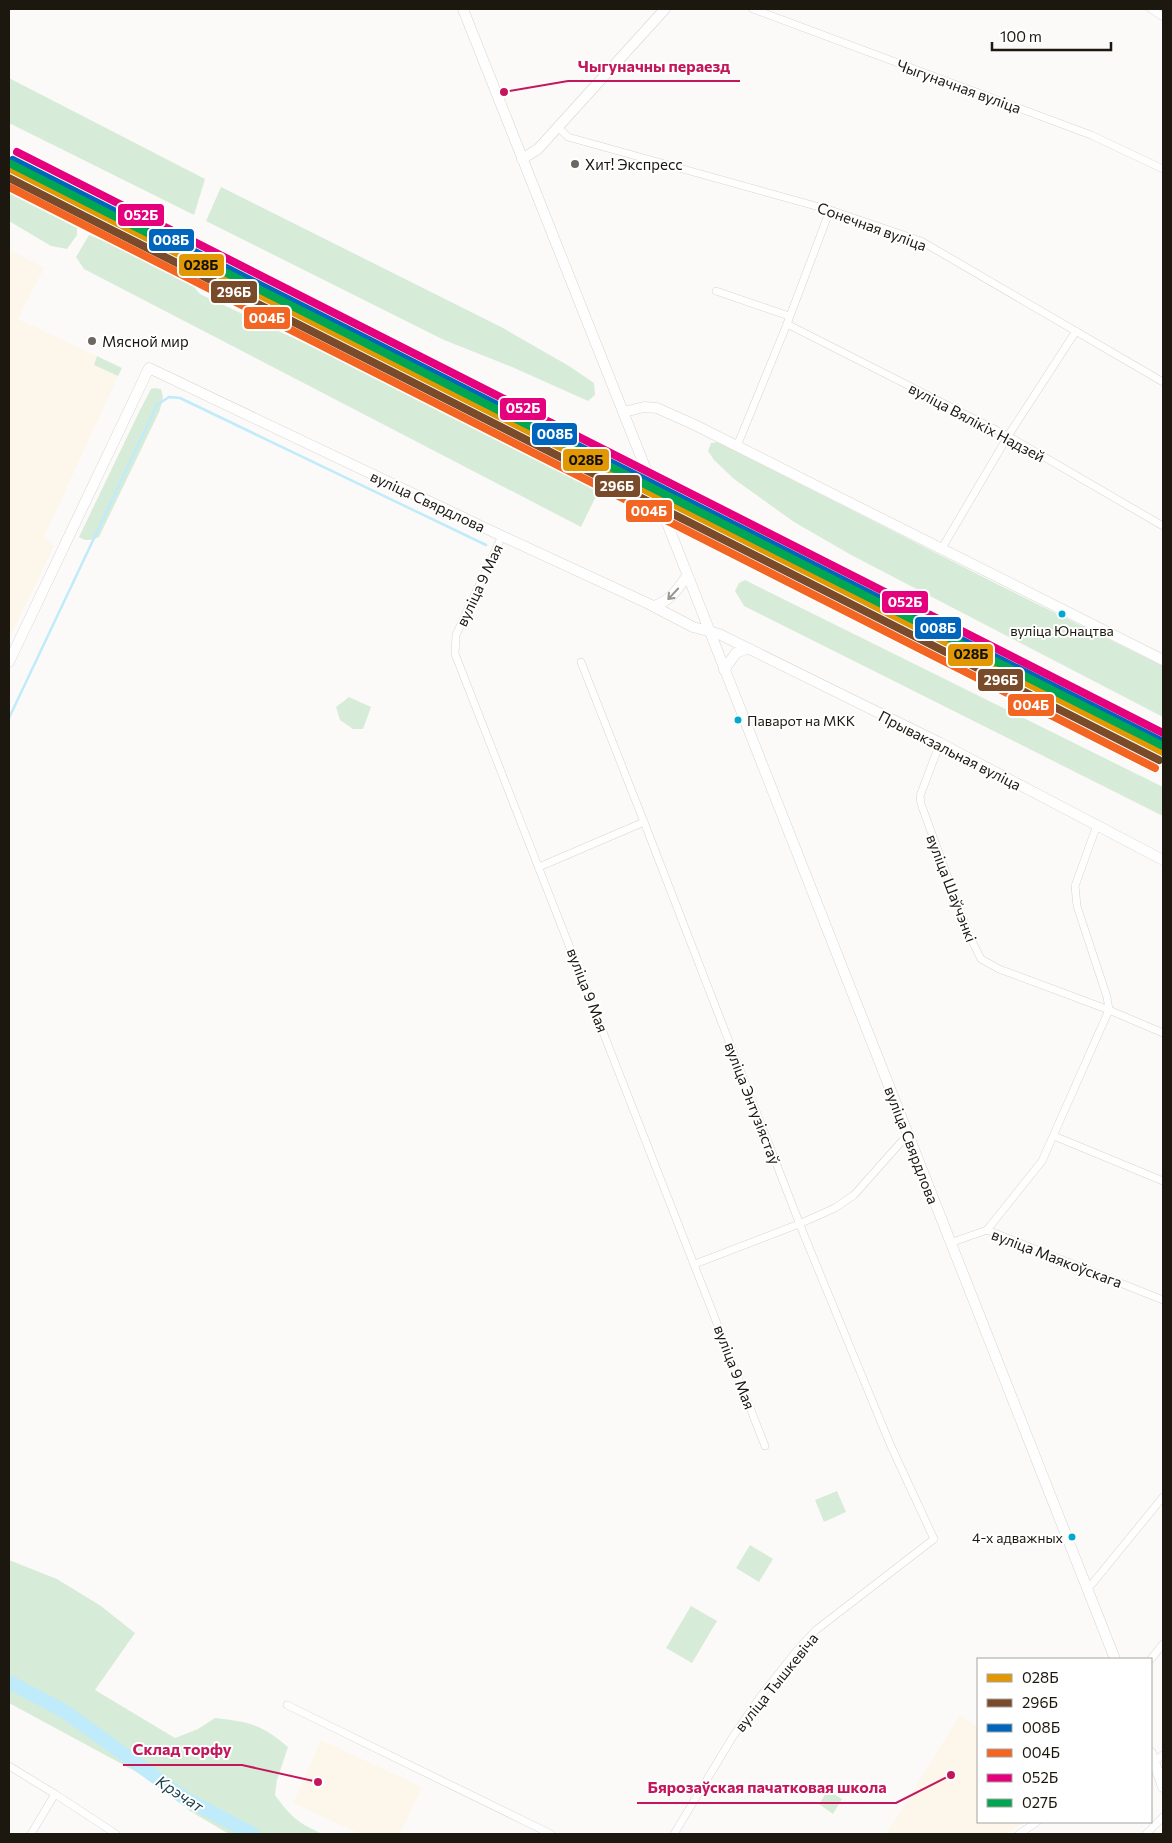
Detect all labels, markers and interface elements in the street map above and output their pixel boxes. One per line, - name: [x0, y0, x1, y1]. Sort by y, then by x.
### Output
- scale bar: [992, 20, 1111, 52]
- text: 100 m: [1000, 27, 1042, 45]
- callout: Чыгуначны пераезд: [568, 50, 740, 81]
- street label: Чыгуначная вуліца: [894, 55, 1024, 117]
- text: Чыгуначны пераезд: [578, 56, 730, 75]
- place label: Хит! Экспресс: [585, 155, 683, 173]
- marker: Хит! Экспресс: [569, 158, 581, 170]
- street label: Сонечная вуліца: [815, 198, 929, 254]
- line badge: 052Б: [117, 203, 165, 227]
- text: 052Б: [124, 206, 158, 223]
- line badge: 008Б: [148, 228, 195, 252]
- text: 008Б: [153, 231, 189, 248]
- line badge: 028Б: [178, 253, 225, 277]
- text: 028Б: [184, 256, 218, 273]
- line badge: 296Б: [210, 280, 258, 304]
- text: 296Б: [217, 283, 251, 300]
- line badge: 004Б: [243, 306, 291, 330]
- text: 004Б: [249, 309, 285, 326]
- place label: Мясной мир: [102, 332, 189, 350]
- marker: Мясной мир: [86, 335, 98, 347]
- street label: вуліца Вялікіх Надзей: [906, 378, 1048, 466]
- line badge: 052Б: [499, 397, 547, 421]
- text: 052Б: [506, 399, 540, 416]
- line badge: 008Б: [531, 422, 578, 446]
- text: 008Б: [537, 425, 573, 442]
- line badge: 028Б: [562, 448, 610, 472]
- text: 028Б: [569, 451, 603, 468]
- street label: вуліца Свярдлова: [368, 467, 488, 535]
- line badge: 296Б: [594, 474, 641, 498]
- text: 296Б: [600, 477, 634, 494]
- line badge: 004Б: [625, 499, 673, 523]
- text: 004Б: [631, 502, 667, 519]
- street label: вуліца 9 Мая: [452, 541, 506, 629]
- one-way arrow: [667, 588, 679, 600]
- line badge: 052Б: [881, 590, 929, 614]
- text: 052Б: [888, 593, 922, 610]
- marker: вуліца Юнацтва: [1057, 609, 1067, 619]
- line badge: 008Б: [914, 616, 962, 640]
- text: 008Б: [920, 619, 956, 636]
- place label: вуліца Юнацтва: [1010, 622, 1114, 639]
- line badge: 028Б: [947, 643, 994, 667]
- text: 028Б: [954, 645, 988, 662]
- line badge: 296Б: [977, 668, 1024, 692]
- text: 296Б: [984, 671, 1018, 688]
- line badge: 004Б: [1007, 693, 1055, 717]
- text: 004Б: [1013, 696, 1049, 713]
- street label: Прывакзальная вуліца: [876, 706, 1024, 794]
- place label: Паварот на МКК: [747, 712, 855, 729]
- marker: Паварот на МКК: [733, 715, 743, 725]
- street label: вуліца Шаўчэнкі: [923, 832, 981, 944]
- street label: вуліца 9 Мая: [564, 945, 612, 1035]
- street label: вуліца Энтузіястаў: [721, 1039, 785, 1167]
- street label: вуліца Свярдлова: [881, 1084, 943, 1206]
- street label: вуліца Маякоўскага: [989, 1225, 1125, 1291]
- street label: вуліца 9 Мая: [711, 1322, 759, 1412]
- place label: 4-х адважных: [972, 1529, 1064, 1546]
- marker: 4-х адважных: [1067, 1532, 1077, 1542]
- street label: вуліца Тышкевіча: [731, 1629, 821, 1735]
- legend: [977, 1658, 1152, 1823]
- text: 028Б: [1022, 1668, 1059, 1686]
- text: 296Б: [1022, 1693, 1058, 1711]
- text: 008Б: [1022, 1718, 1060, 1736]
- callout: Склад торфу: [123, 1734, 242, 1765]
- text: Склад торфу: [133, 1739, 232, 1758]
- text: 004Б: [1022, 1743, 1060, 1761]
- text: 052Б: [1022, 1768, 1058, 1786]
- water label: Крэчат: [153, 1771, 208, 1816]
- callout: Бярозаўская пачатковая школа: [637, 1772, 896, 1803]
- text: Бярозаўская пачатковая школа: [647, 1777, 887, 1796]
- text: 027Б: [1022, 1793, 1057, 1811]

